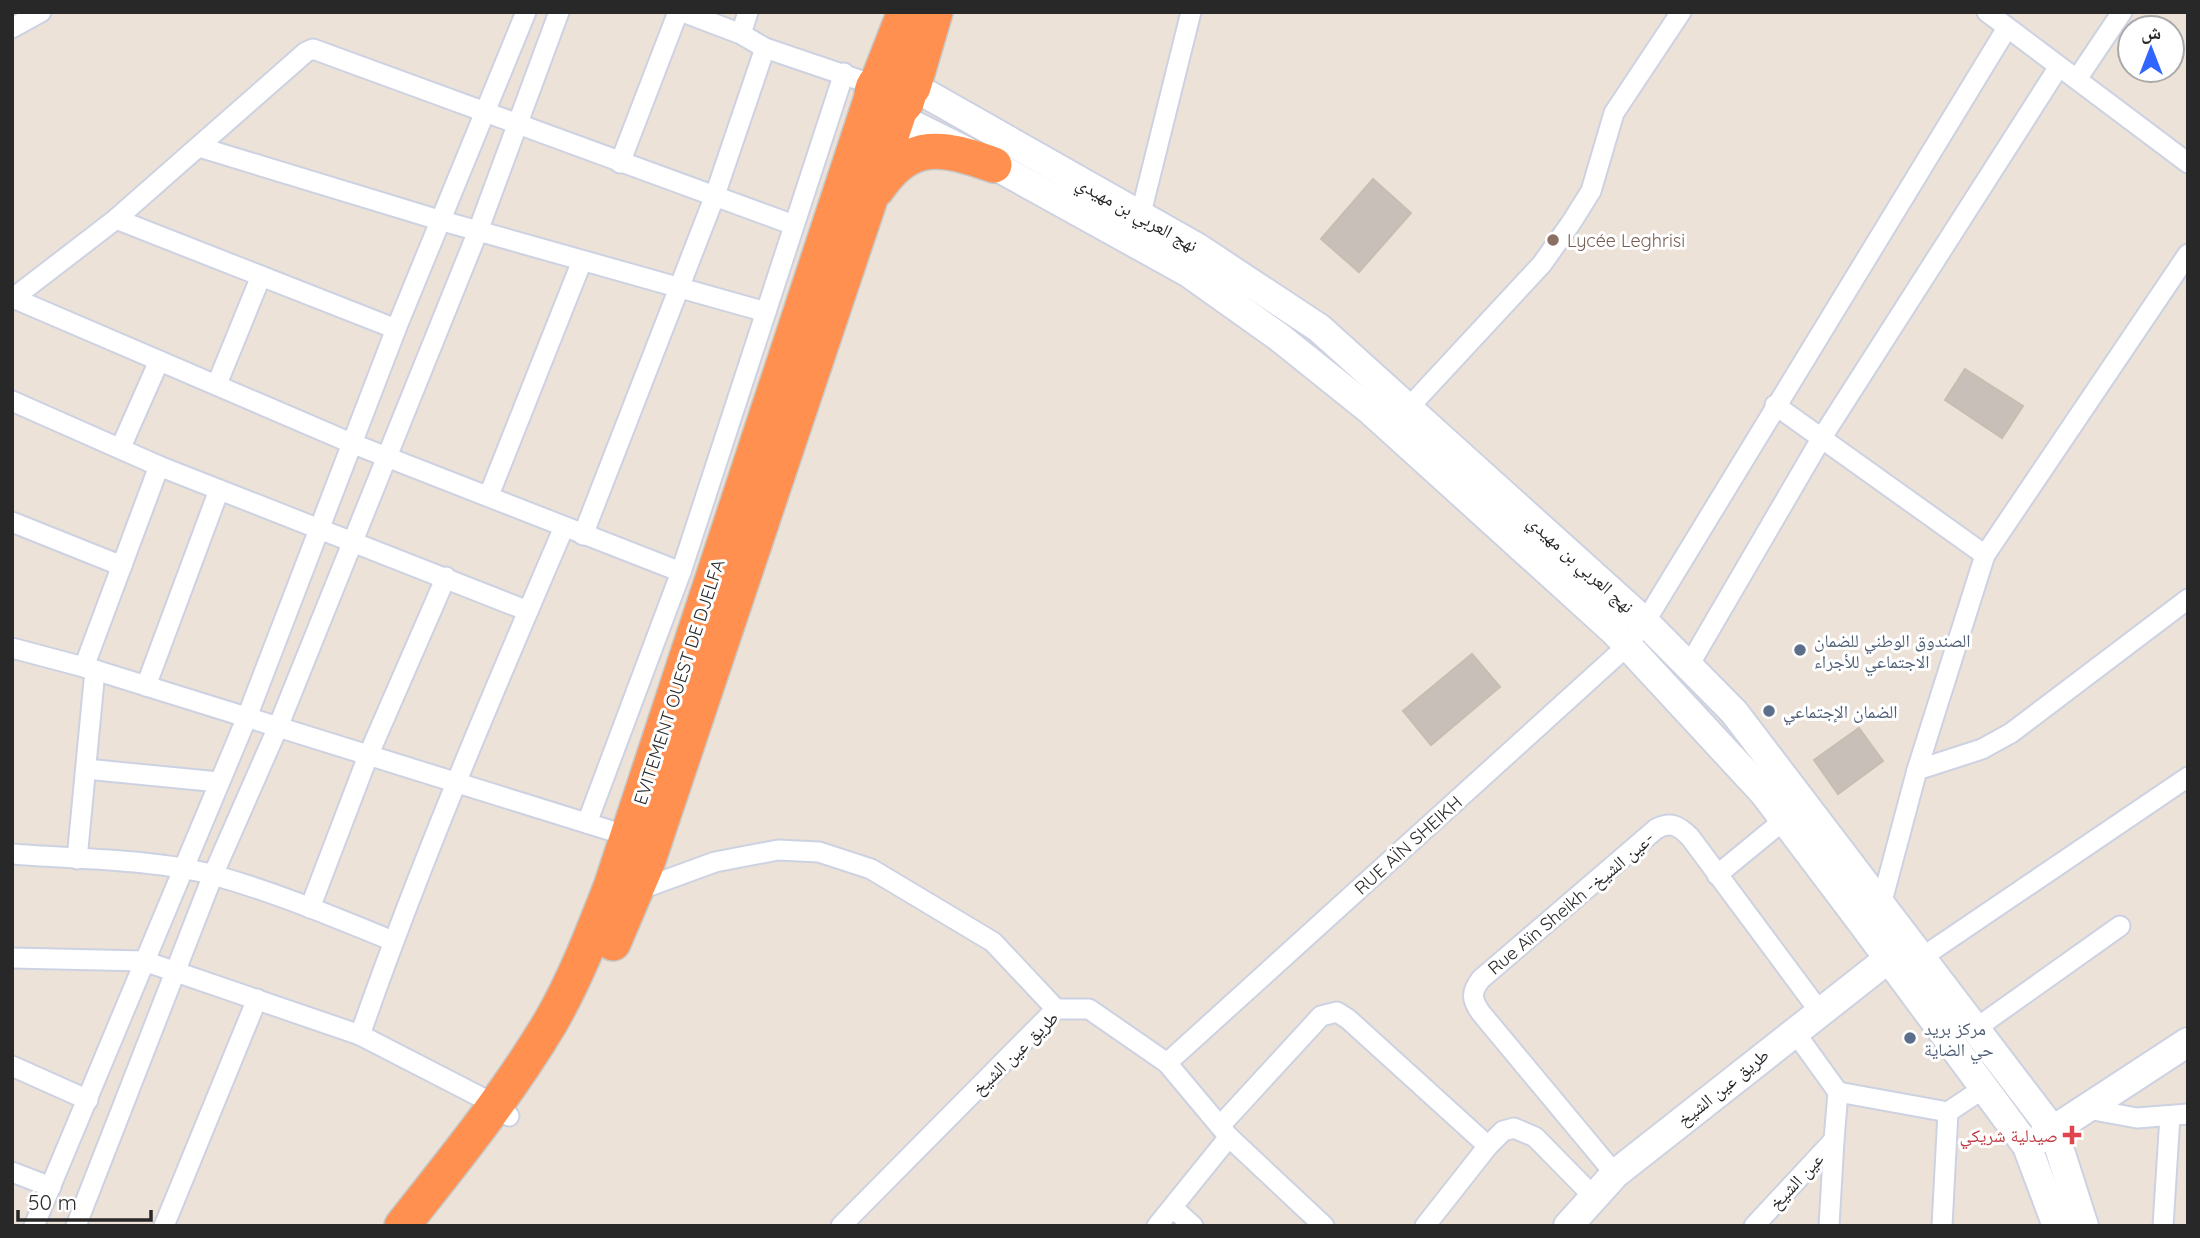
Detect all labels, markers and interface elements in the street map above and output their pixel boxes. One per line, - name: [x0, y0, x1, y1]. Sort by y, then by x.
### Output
- north arrow: [2116, 14, 2186, 84]
- text: ش: [2141, 20, 2161, 44]
- street label: نهج العربي بن مهيدي: [1070, 171, 1202, 260]
- place label: Lycée Leghrisi: [1567, 229, 1685, 252]
- marker: Lycée Leghrisi: [1545, 232, 1561, 248]
- street label: نهج العربي بن مهيدي: [1521, 510, 1639, 621]
- street label: EVITEMENT OUEST DE DJELFA: [628, 556, 730, 808]
- place label: الصندوق الوطني للضمان الاجتماعي للأجراء: [1814, 629, 1971, 676]
- marker: الصندوق الوطني للضمان الاجتماعي للأجراء: [1792, 642, 1808, 658]
- place label: الضمان الإجتماعي: [1783, 700, 1898, 726]
- marker: الضمان الإجتماعي: [1761, 703, 1777, 719]
- street label: RUE AÏN SHEIKH: [1349, 791, 1467, 899]
- street label: Rue Aïn Sheikh -عين الشيخ-: [1483, 826, 1660, 980]
- street label: طريق عين الشيخ: [967, 1006, 1064, 1101]
- place label: مركز بريد حي الضاية: [1924, 1017, 1994, 1064]
- marker: مركز بريد حي الضاية: [1902, 1030, 1918, 1046]
- street label: طريق عين الشيخ: [1673, 1043, 1774, 1132]
- place label: صيدلية شريكي: [1960, 1124, 2058, 1150]
- marker: صيدلية شريكي: [2064, 1127, 2080, 1143]
- street label: عين الشيخ: [1764, 1148, 1829, 1215]
- scale bar: [18, 1178, 150, 1222]
- text: 50 m: [28, 1189, 77, 1215]

